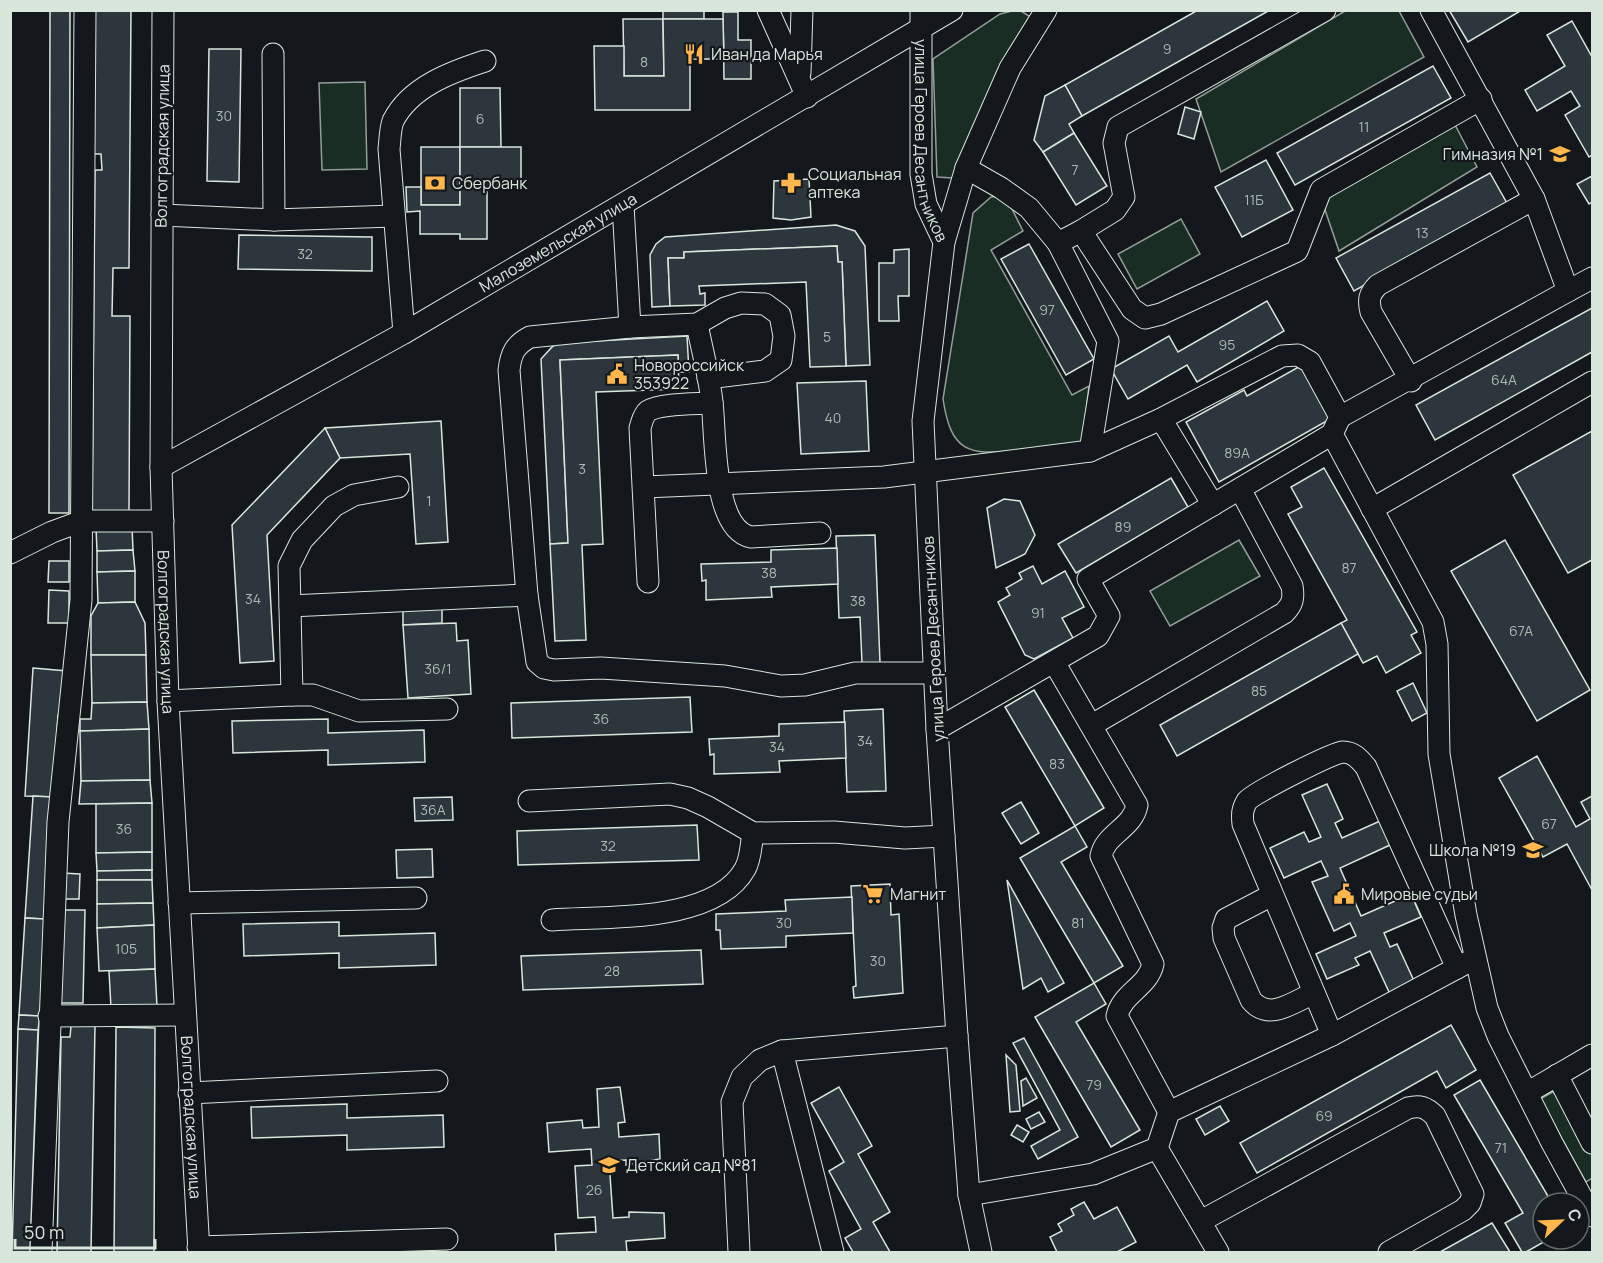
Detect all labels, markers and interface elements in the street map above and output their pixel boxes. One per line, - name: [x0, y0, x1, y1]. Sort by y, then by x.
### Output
- street label: улица Героев Десантников: [910, 39, 954, 246]
- house number: 9: [1163, 39, 1171, 58]
- restaurant icon: Иван да Марья: [682, 42, 706, 66]
- place label: Иван да Марья: [711, 43, 823, 65]
- house number: 8: [640, 52, 648, 71]
- street label: Волгоградская улица: [150, 64, 174, 228]
- house number: 30: [216, 106, 232, 125]
- house number: 6: [476, 109, 484, 128]
- house number: 11: [1359, 117, 1369, 136]
- school or university icon: Гимназия №1: [1548, 142, 1572, 166]
- place label: Гимназия №1: [1443, 143, 1543, 165]
- house number: 7: [1071, 160, 1079, 179]
- place label: Социальная аптека: [808, 163, 902, 203]
- bank icon: Сбербанк: [423, 171, 447, 195]
- pharmacy icon: Социальная аптека: [779, 171, 803, 195]
- place label: Сбербанк: [452, 172, 528, 194]
- street label: Малоземельская улица: [475, 187, 641, 297]
- house number: 11Б: [1244, 190, 1264, 209]
- house number: 13: [1415, 223, 1429, 242]
- house number: 32: [297, 244, 313, 263]
- house number: 97: [1039, 300, 1055, 319]
- house number: 5: [823, 327, 831, 346]
- house number: 95: [1219, 335, 1235, 354]
- place label: Новороссийск 353922: [634, 354, 745, 394]
- public building icon: Новороссийск 353922: [605, 362, 629, 386]
- house number: 64А: [1491, 370, 1517, 389]
- house number: 40: [825, 408, 841, 427]
- house number: 89А: [1224, 443, 1250, 462]
- house number: 3: [578, 459, 586, 478]
- house number: 1: [426, 491, 432, 510]
- house number: 89: [1115, 517, 1131, 536]
- street label: улица Героев Десантников: [917, 535, 949, 742]
- street label: Волгоградская улица: [152, 550, 180, 714]
- house number: 87: [1341, 558, 1357, 577]
- house number: 38: [761, 563, 777, 582]
- house number: 34: [245, 589, 261, 608]
- house number: 38: [850, 591, 866, 610]
- house number: 91: [1031, 603, 1045, 622]
- house number: 67А: [1509, 621, 1533, 640]
- house number: 36/1: [424, 659, 452, 678]
- house number: 85: [1251, 681, 1267, 700]
- house number: 36: [593, 709, 609, 728]
- house number: 34: [857, 731, 873, 750]
- house number: 34: [769, 737, 785, 756]
- house number: 83: [1049, 754, 1065, 773]
- house number: 36А: [420, 800, 446, 819]
- house number: 67: [1541, 814, 1557, 833]
- house number: 36: [116, 819, 132, 838]
- house number: 32: [600, 836, 616, 855]
- school or university icon: Школа №19: [1521, 838, 1545, 862]
- place label: Школа №19: [1429, 839, 1516, 861]
- supermarket icon: Магнит: [861, 882, 885, 906]
- public building icon: Мировые судьи: [1332, 882, 1356, 906]
- place label: Магнит: [890, 883, 946, 905]
- place label: Мировые судьи: [1361, 883, 1478, 905]
- house number: 30: [776, 913, 792, 932]
- house number: 81: [1071, 913, 1085, 932]
- house number: 105: [115, 939, 137, 958]
- house number: 30: [870, 951, 886, 970]
- house number: 28: [604, 961, 620, 980]
- street label: Волгоградская улица: [176, 1035, 207, 1200]
- house number: 79: [1086, 1075, 1102, 1094]
- house number: 69: [1315, 1106, 1333, 1125]
- house number: 71: [1495, 1138, 1507, 1157]
- school or university icon: Детский сад №81: [597, 1153, 621, 1177]
- place label: Детский сад №81: [626, 1154, 757, 1176]
- house number: 26: [586, 1180, 602, 1199]
- north arrow: [1531, 1191, 1591, 1251]
- text: С: [1562, 1205, 1587, 1225]
- scale bar: [15, 1212, 154, 1250]
- text: 50 m: [24, 1220, 64, 1244]

